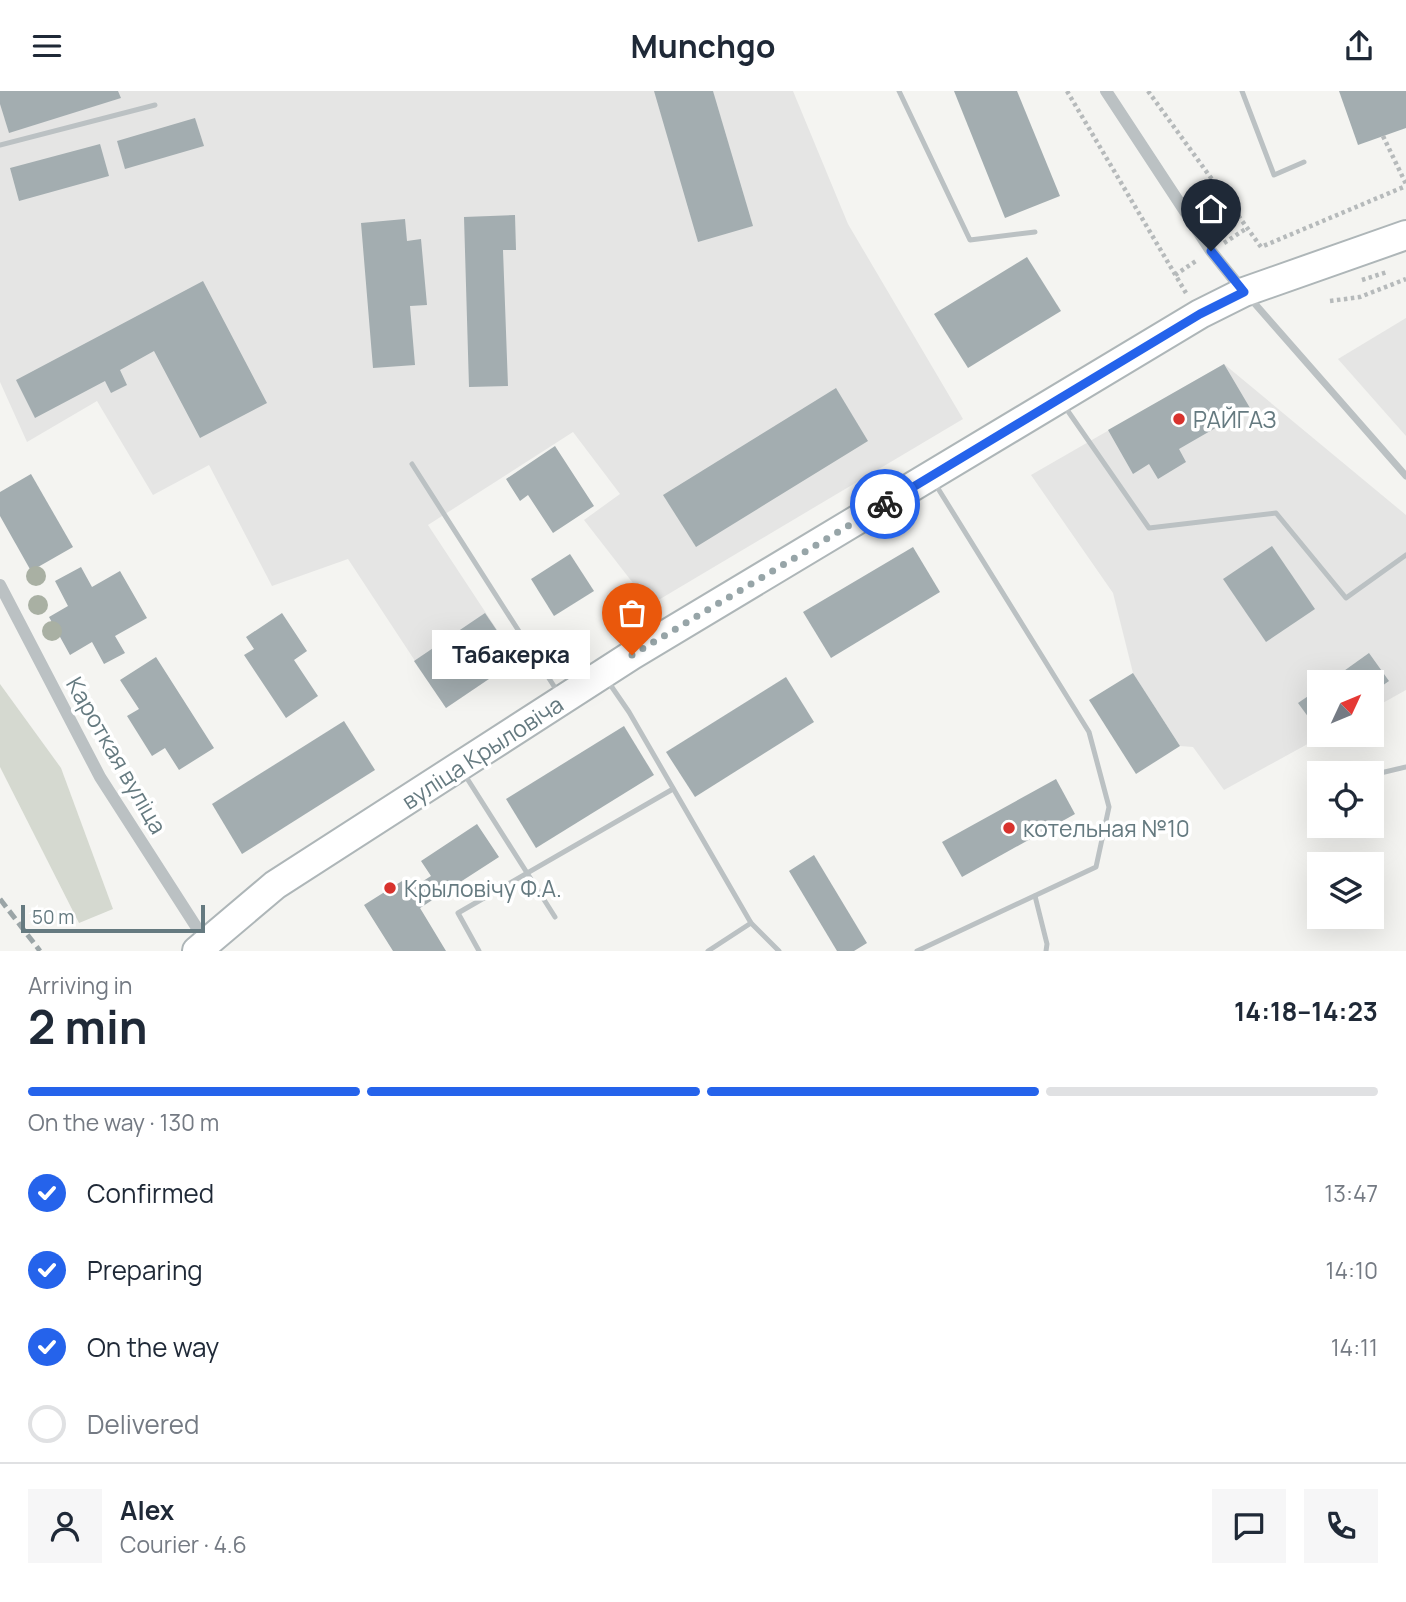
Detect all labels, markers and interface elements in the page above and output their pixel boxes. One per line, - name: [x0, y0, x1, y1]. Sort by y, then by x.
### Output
- text: Munchgo: [630, 24, 776, 68]
- icon: menu: [28, 27, 66, 65]
- icon: share: [1340, 27, 1378, 65]
- pin: [1181, 179, 1241, 251]
- icon: home: [1192, 190, 1230, 228]
- place label: РАЙГАЗ: [1193, 403, 1276, 435]
- marker: РАЙГАЗ: [1171, 411, 1187, 427]
- courier: [850, 469, 920, 539]
- icon: bike: [866, 485, 904, 523]
- pin: [602, 583, 662, 655]
- icon: bag: [613, 594, 651, 632]
- callout: Табакерка: [433, 631, 590, 679]
- text: Табакерка: [452, 638, 570, 670]
- north arrow: [1307, 670, 1384, 747]
- map controls: [1307, 670, 1384, 929]
- street label: Кароткая вуліца: [59, 671, 175, 839]
- street label: вуліца Крыловіча: [395, 688, 569, 816]
- button: locate: [1307, 761, 1384, 838]
- place label: котельная №10: [1023, 812, 1190, 844]
- marker: котельная №10: [1001, 820, 1017, 836]
- button: layers: [1307, 852, 1384, 929]
- place label: Крыловічу Ф.А.: [404, 872, 562, 904]
- marker: Крыловічу Ф.А.: [382, 880, 398, 896]
- scale bar: [21, 902, 205, 934]
- text: 50 m: [32, 904, 74, 930]
- text: Arriving in: [28, 969, 133, 1001]
- text: 14:18–14:23: [1234, 993, 1378, 1029]
- text: 2 min: [28, 995, 148, 1058]
- text: On the way · 130 m: [28, 1106, 219, 1138]
- icon: check: [28, 1174, 66, 1212]
- text: Confirmed: [87, 1175, 214, 1211]
- text: 13:47: [1324, 1177, 1378, 1209]
- icon: check: [28, 1251, 66, 1289]
- text: Preparing: [87, 1252, 203, 1288]
- text: 14:10: [1326, 1254, 1378, 1286]
- icon: check: [28, 1328, 66, 1366]
- text: On the way: [87, 1329, 219, 1365]
- text: 14:11: [1331, 1331, 1378, 1363]
- text: Delivered: [87, 1406, 199, 1442]
- button: person: [28, 1489, 102, 1563]
- button: chat: [1212, 1489, 1286, 1563]
- button: phone: [1304, 1489, 1378, 1563]
- text: Alex: [120, 1492, 174, 1528]
- text: Courier · 4.6: [120, 1528, 247, 1560]

